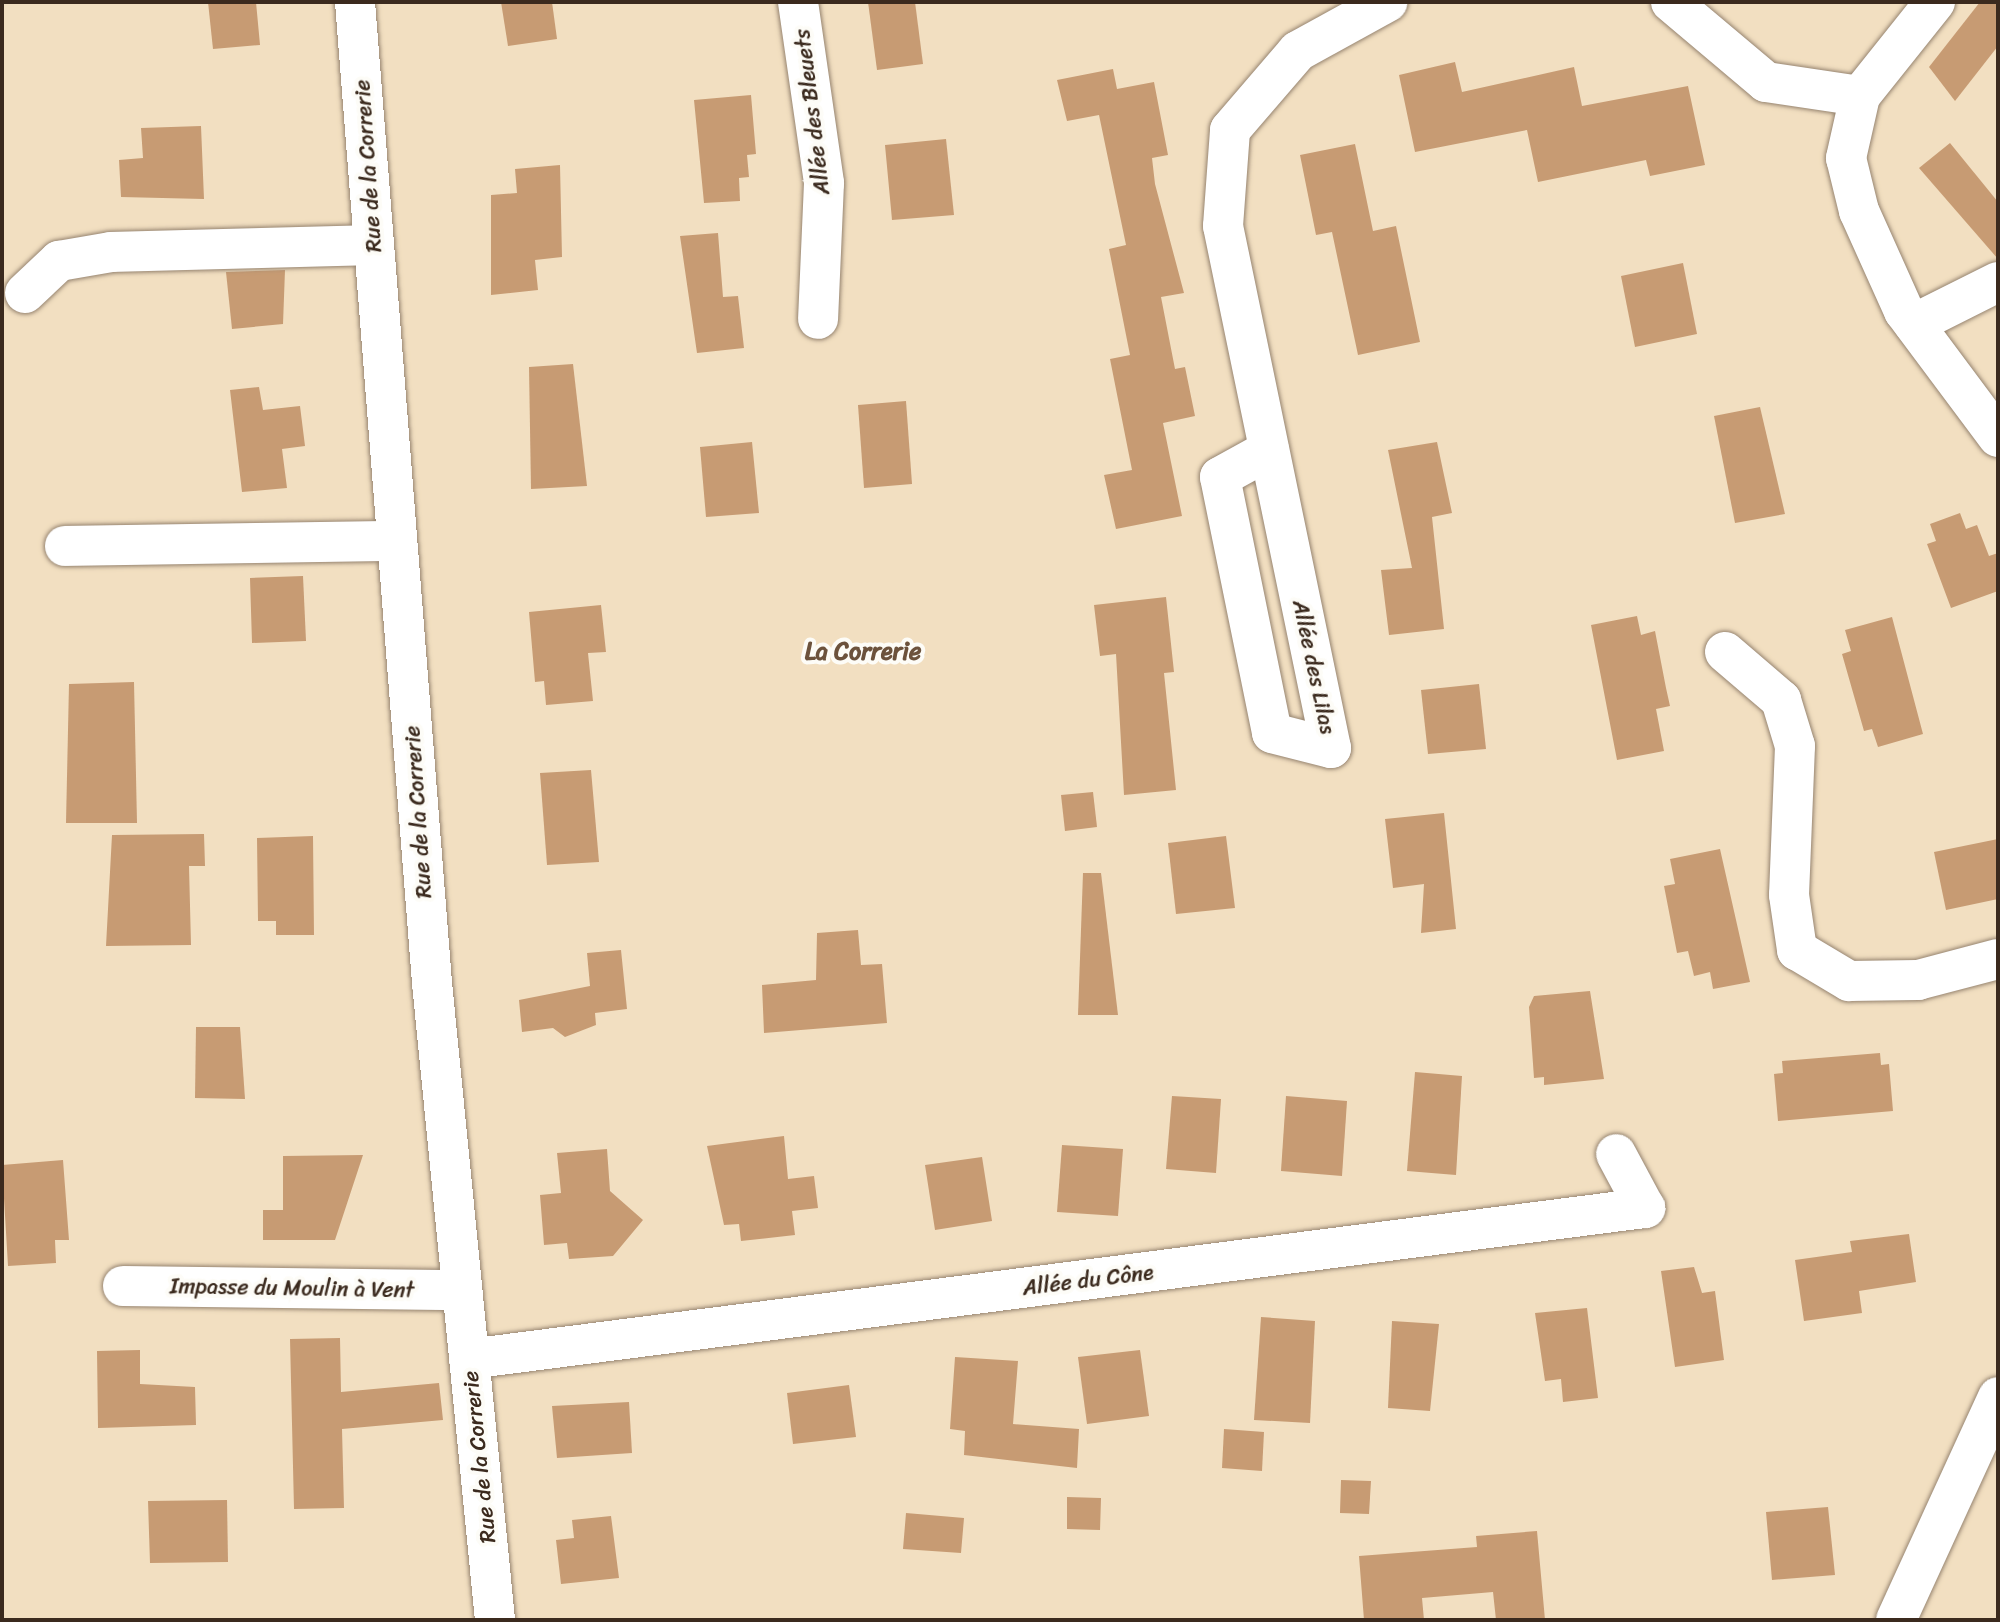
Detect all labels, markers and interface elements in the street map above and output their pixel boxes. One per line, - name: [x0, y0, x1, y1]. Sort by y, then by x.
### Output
- street label: Allée des Bleuets: [789, 28, 835, 196]
- street label: Rue de la Correrie: [349, 78, 387, 254]
- street label: Allée des Lilas: [1287, 597, 1341, 737]
- district label: La Correrie: [804, 638, 922, 666]
- street label: Rue de la Correrie: [399, 724, 437, 900]
- street label: Allée du Cône: [1021, 1259, 1155, 1301]
- street label: Impasse du Moulin à Vent: [169, 1273, 415, 1303]
- street label: Rue de la Correrie: [457, 1369, 501, 1545]

